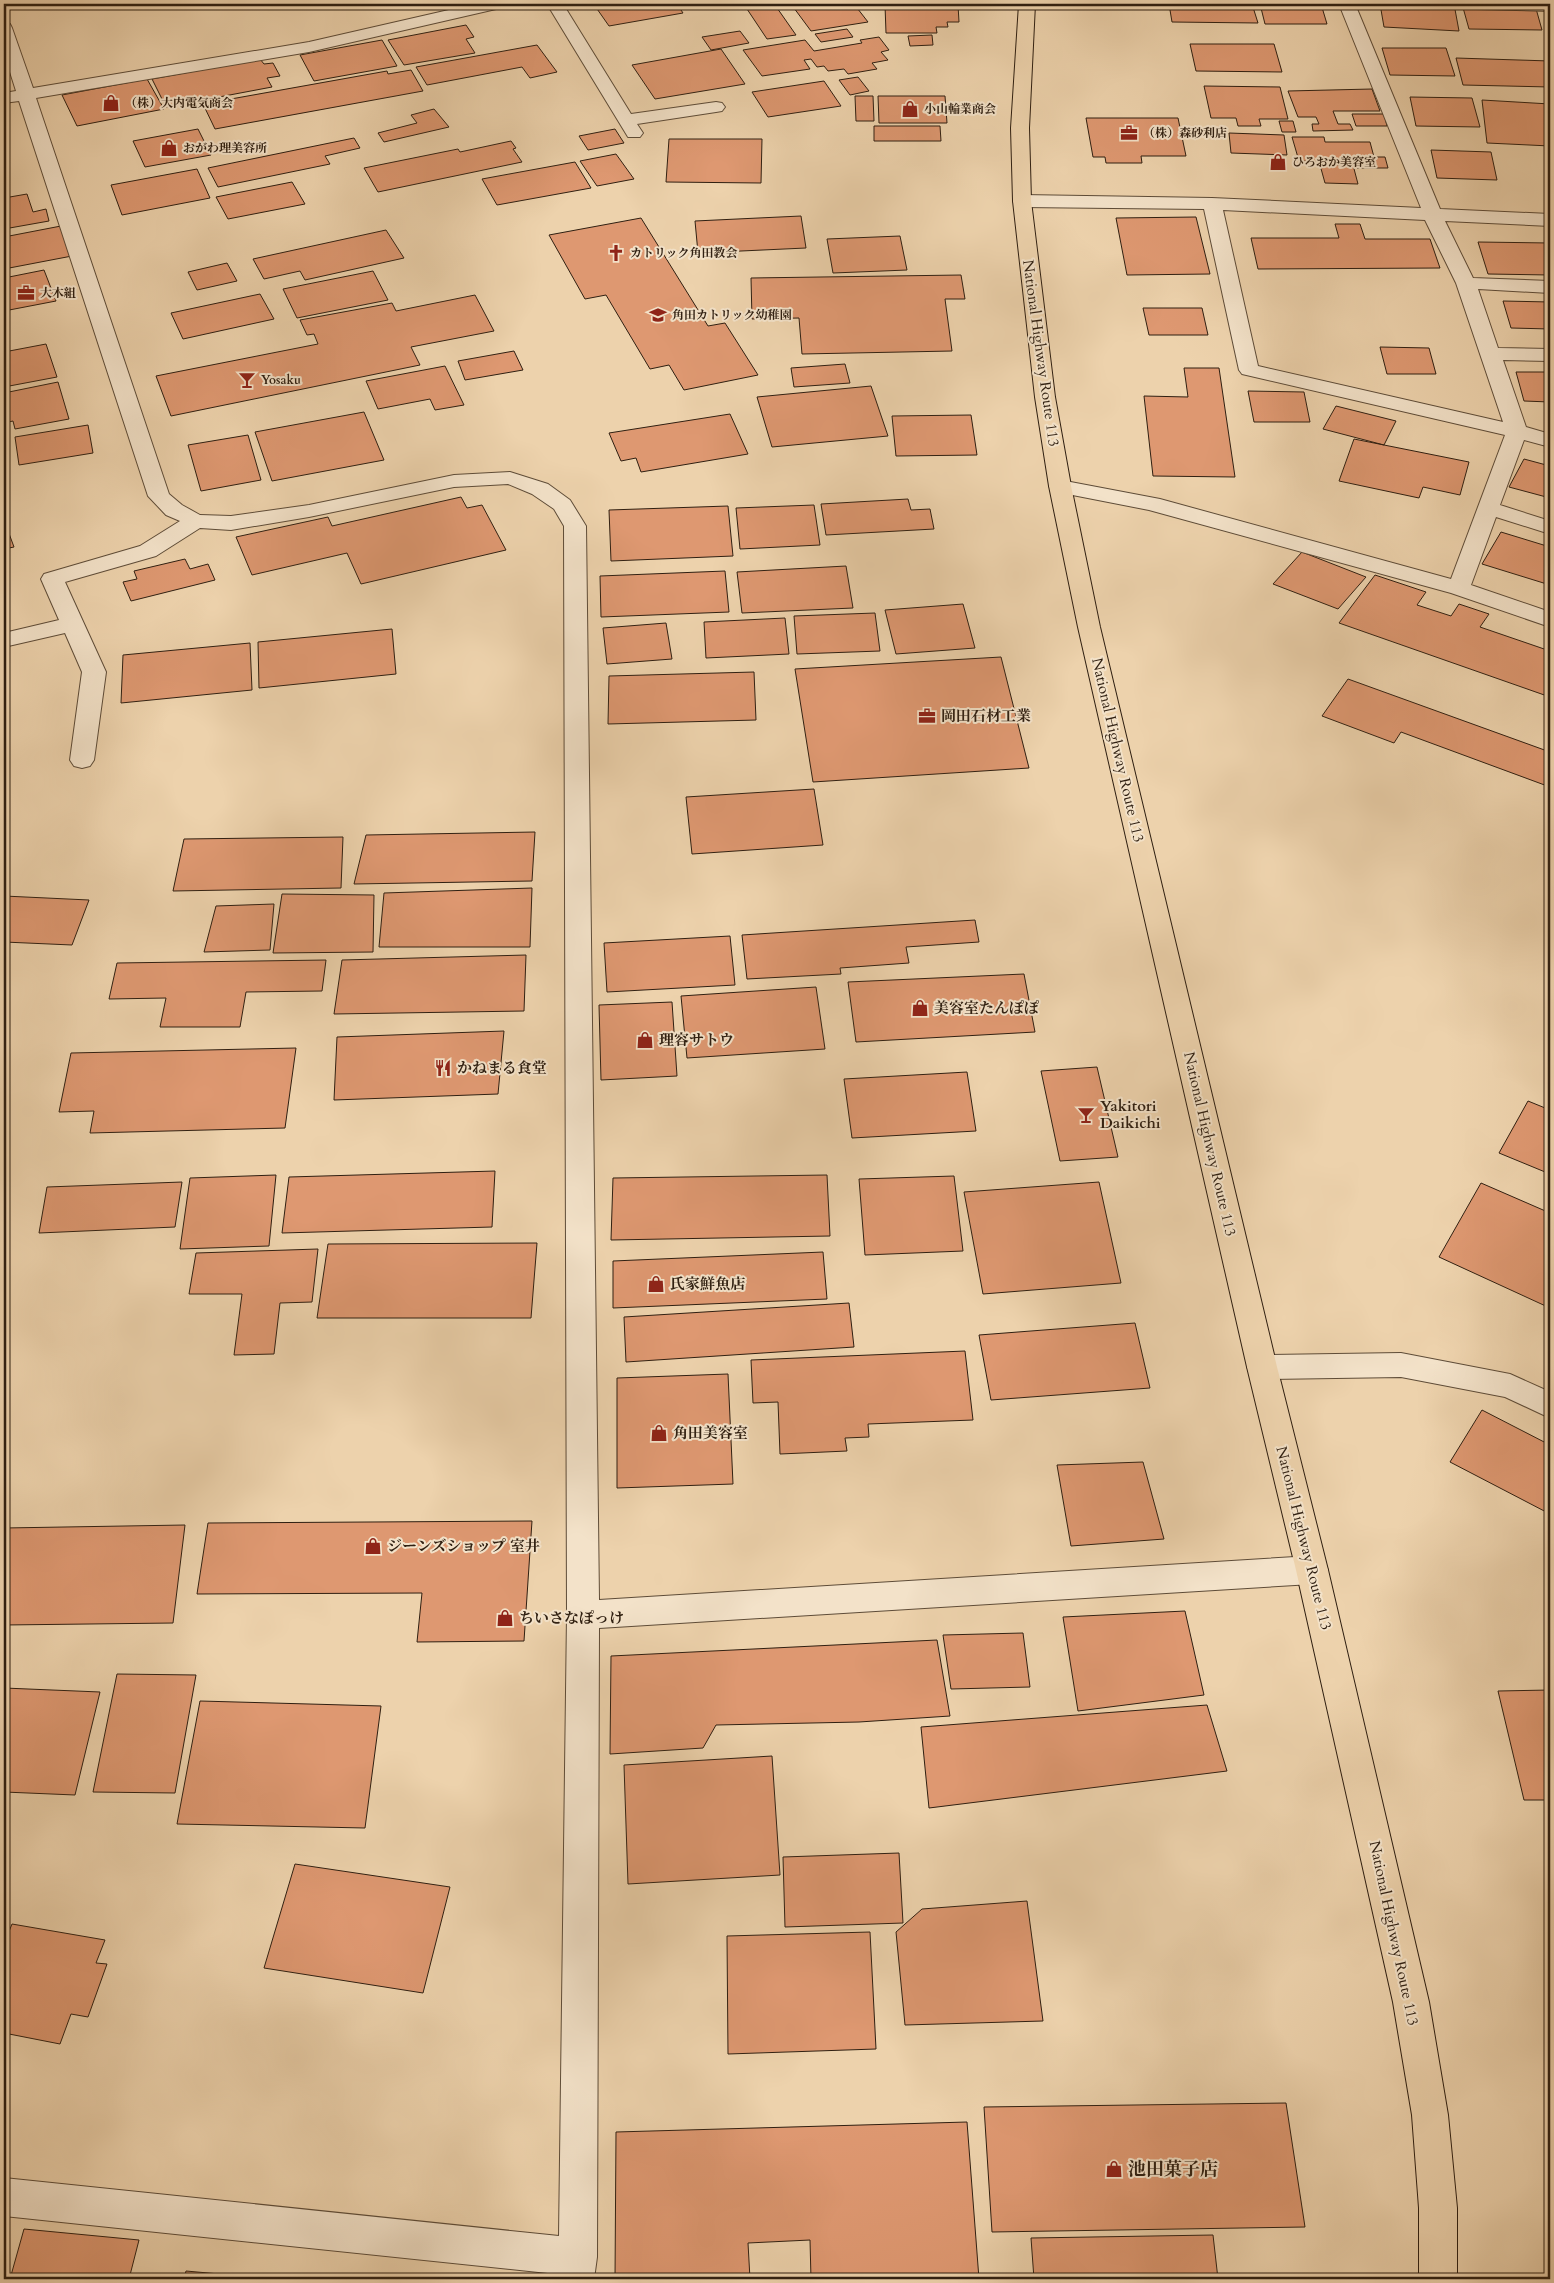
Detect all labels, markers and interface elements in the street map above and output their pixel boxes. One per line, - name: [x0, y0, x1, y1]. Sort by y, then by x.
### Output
- shop icon: （株）大内電気商会: [101, 93, 121, 113]
- place label: （株）大内電気商会: [125, 95, 233, 111]
- shop icon: 小山輪業商会: [900, 99, 920, 119]
- place label: 小山輪業商会: [924, 101, 996, 117]
- office icon: （株）森砂利店: [1119, 123, 1139, 143]
- place label: （株）森砂利店: [1143, 125, 1227, 141]
- shop icon: おがわ理美容所: [159, 138, 179, 158]
- place label: おがわ理美容所: [183, 140, 267, 156]
- shop icon: ひろおか美容室: [1268, 152, 1288, 172]
- place label: ひろおか美容室: [1292, 154, 1376, 170]
- church icon: カトリック角田教会: [606, 243, 626, 263]
- place label: カトリック角田教会: [630, 245, 738, 261]
- street label: National Highway Route 113: [1018, 258, 1064, 448]
- office icon: 大木組: [16, 283, 36, 303]
- place label: 大木組: [40, 285, 76, 301]
- school or university icon: 角田カトリック幼稚園: [648, 305, 668, 325]
- place label: 角田カトリック幼稚園: [672, 307, 792, 323]
- bar icon: Yosaku: [237, 370, 257, 390]
- place label: Yosaku: [261, 372, 301, 388]
- street label: National Highway Route 113: [1087, 656, 1149, 844]
- office icon: 岡田石材工業: [917, 706, 937, 726]
- place label: 岡田石材工業: [941, 706, 1031, 726]
- shop icon: 美容室たんぽぽ: [910, 998, 930, 1018]
- place label: 美容室たんぽぽ: [934, 998, 1039, 1018]
- shop icon: 理容サトウ: [635, 1030, 655, 1050]
- place label: 理容サトウ: [659, 1030, 734, 1050]
- street label: National Highway Route 113: [1179, 1050, 1241, 1238]
- restaurant icon: かねまる食堂: [433, 1058, 453, 1078]
- place label: かねまる食堂: [457, 1058, 547, 1078]
- place label: Yakitori Daikichi: [1100, 1096, 1161, 1133]
- bar icon: Yakitori Daikichi: [1076, 1105, 1096, 1125]
- shop icon: 氏家鮮魚店: [646, 1274, 666, 1294]
- place label: 氏家鮮魚店: [670, 1274, 745, 1294]
- shop icon: 角田美容室: [649, 1423, 669, 1443]
- place label: 角田美容室: [673, 1423, 748, 1443]
- street label: National Highway Route 113: [1272, 1444, 1336, 1632]
- shop icon: ジーンズショップ 室井: [363, 1536, 383, 1556]
- place label: ジーンズショップ 室井: [387, 1536, 540, 1556]
- shop icon: ちいさなぽっけ: [495, 1608, 515, 1628]
- place label: ちいさなぽっけ: [519, 1608, 624, 1628]
- street label: National Highway Route 113: [1365, 1839, 1423, 2027]
- place label: 池田菓子店: [1128, 2157, 1218, 2182]
- shop icon: 池田菓子店: [1104, 2159, 1124, 2179]

